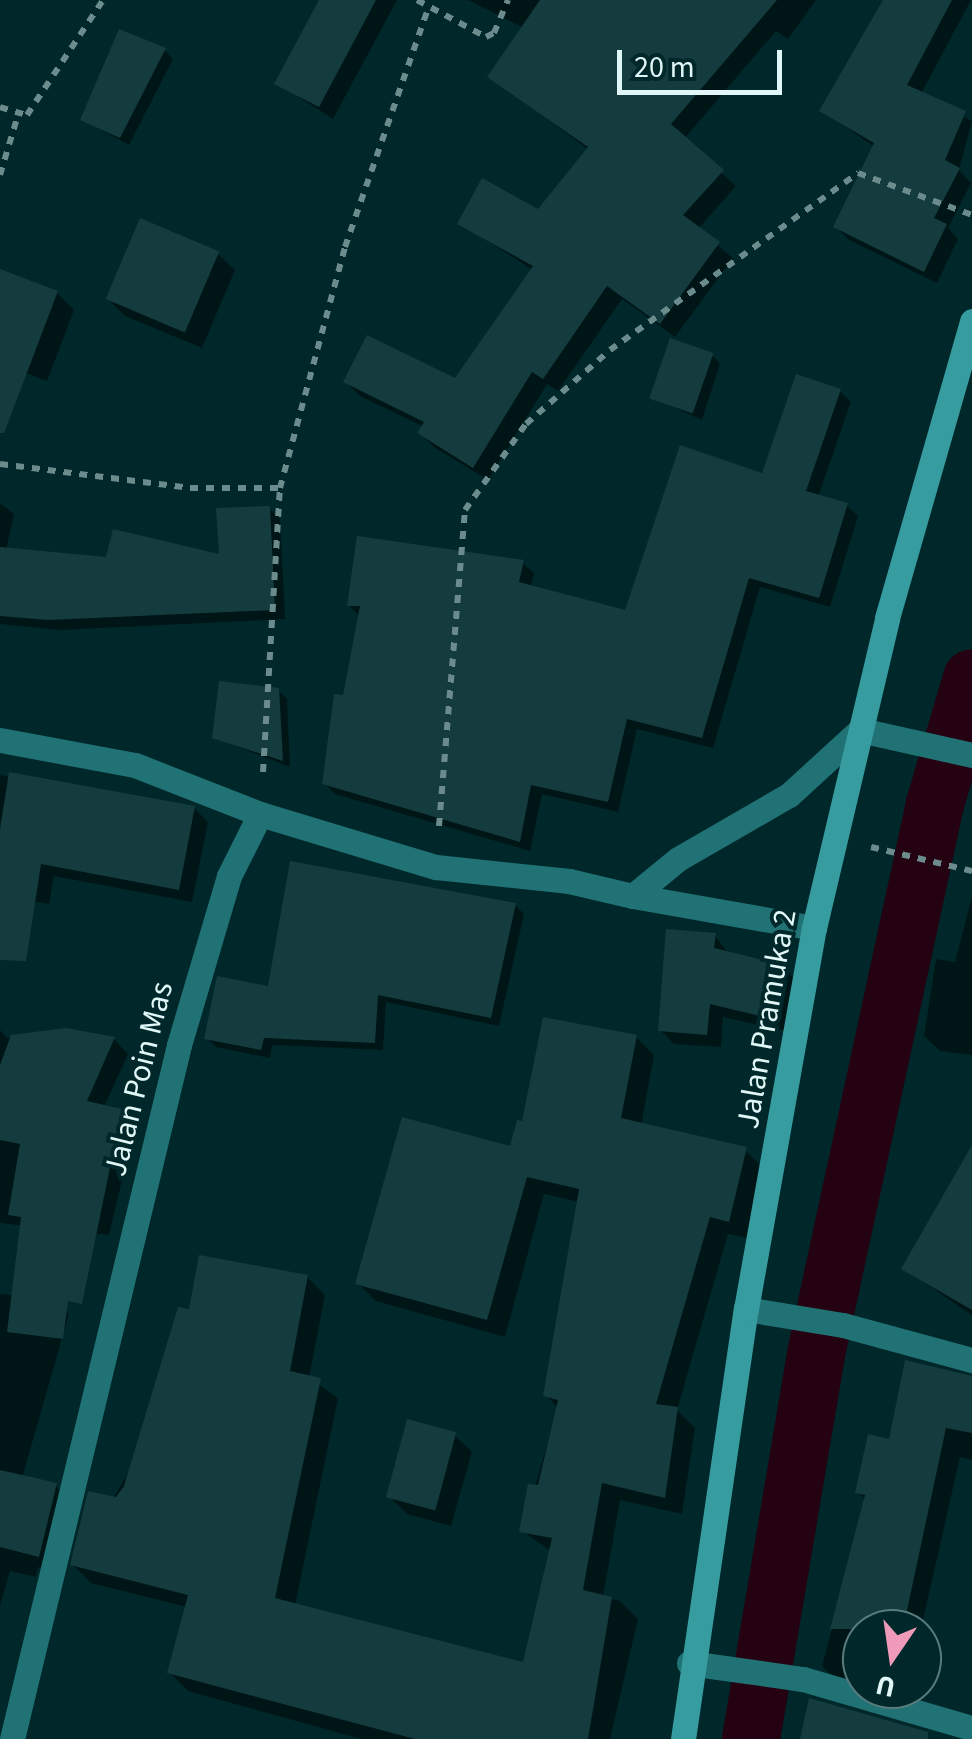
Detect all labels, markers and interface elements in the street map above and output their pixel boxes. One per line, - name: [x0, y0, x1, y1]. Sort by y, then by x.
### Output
- scale bar: [622, 30, 787, 92]
- text: 20 m: [634, 46, 695, 89]
- street label: Jalan Pramuka 2: [729, 906, 805, 1132]
- street label: Jalan Poin Mas: [96, 978, 182, 1180]
- north arrow: [842, 1609, 942, 1709]
- text: U: [872, 1665, 899, 1708]

